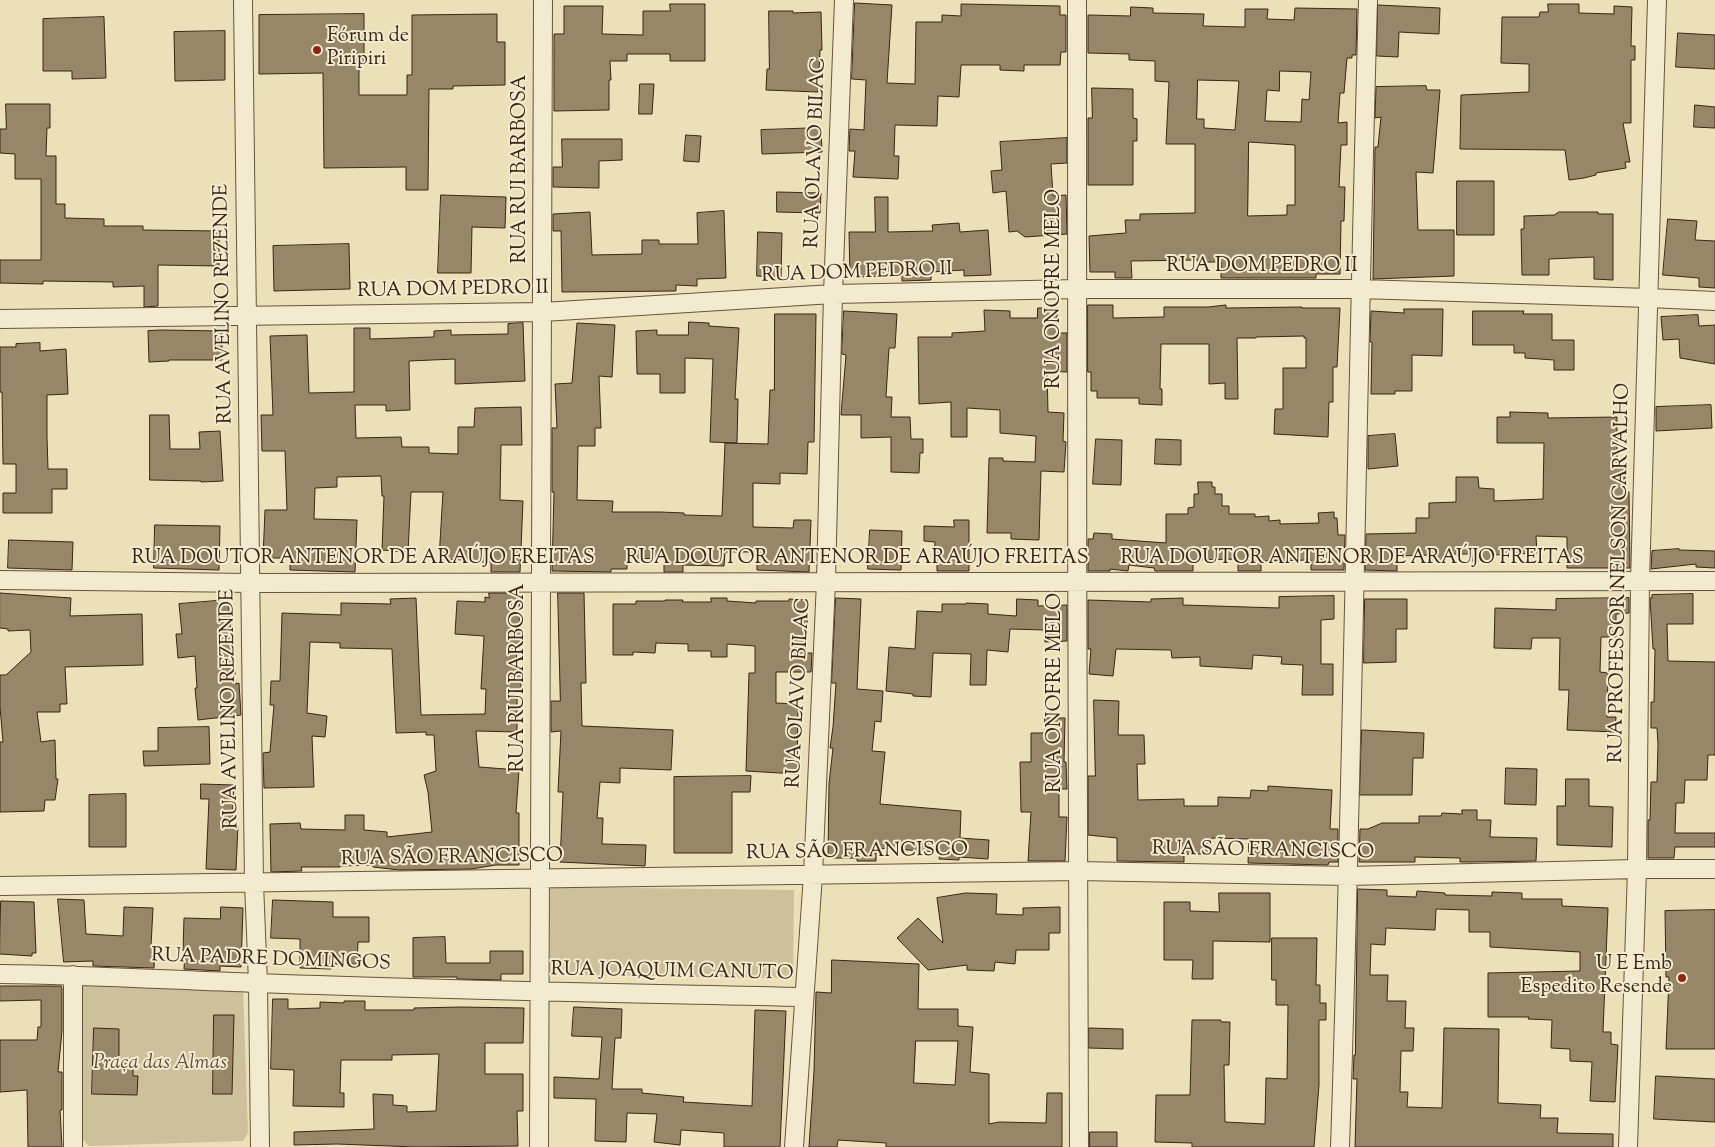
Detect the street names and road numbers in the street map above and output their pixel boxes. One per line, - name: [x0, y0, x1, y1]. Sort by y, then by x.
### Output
- street label: RUA OLAVO BILAC: [802, 57, 832, 249]
- street label: RUA RUI BARBOSA: [510, 75, 534, 263]
- street label: RUA AVELINO REZENDE: [211, 184, 239, 424]
- street label: RUA ONOFRE MELO: [1044, 189, 1068, 389]
- street label: RUA DOM PEDRO II: [1166, 256, 1358, 280]
- street label: RUA DOM PEDRO II: [761, 259, 953, 289]
- street label: RUA DOM PEDRO II: [357, 277, 549, 305]
- street label: RUA PROFESSOR NELSON CARVALHO: [1606, 383, 1636, 763]
- street label: RUA DOUTOR ANTENOR DE ARAÚJO FREITAS: [131, 548, 595, 572]
- street label: RUA DOUTOR ANTENOR DE ARAÚJO FREITAS: [625, 548, 1089, 572]
- street label: RUA DOUTOR ANTENOR DE ARAÚJO FREITAS: [1120, 548, 1584, 572]
- street label: RUA RUI BARBOSA: [508, 584, 532, 772]
- street label: RUA AVELINO REZENDE: [217, 589, 245, 829]
- street label: RUA ONOFRE MELO: [1045, 593, 1069, 793]
- street label: RUA OLAVO BILAC: [783, 597, 817, 789]
- street label: RUA SÃO FRANCISCO: [1152, 838, 1374, 866]
- street label: RUA SÃO FRANCISCO: [746, 839, 968, 867]
- street label: RUA SÃO FRANCISCO: [341, 845, 563, 873]
- street label: RUA PADRE DOMINGOS: [151, 945, 391, 977]
- street label: RUA JOAQUIM CANUTO: [550, 959, 794, 987]

